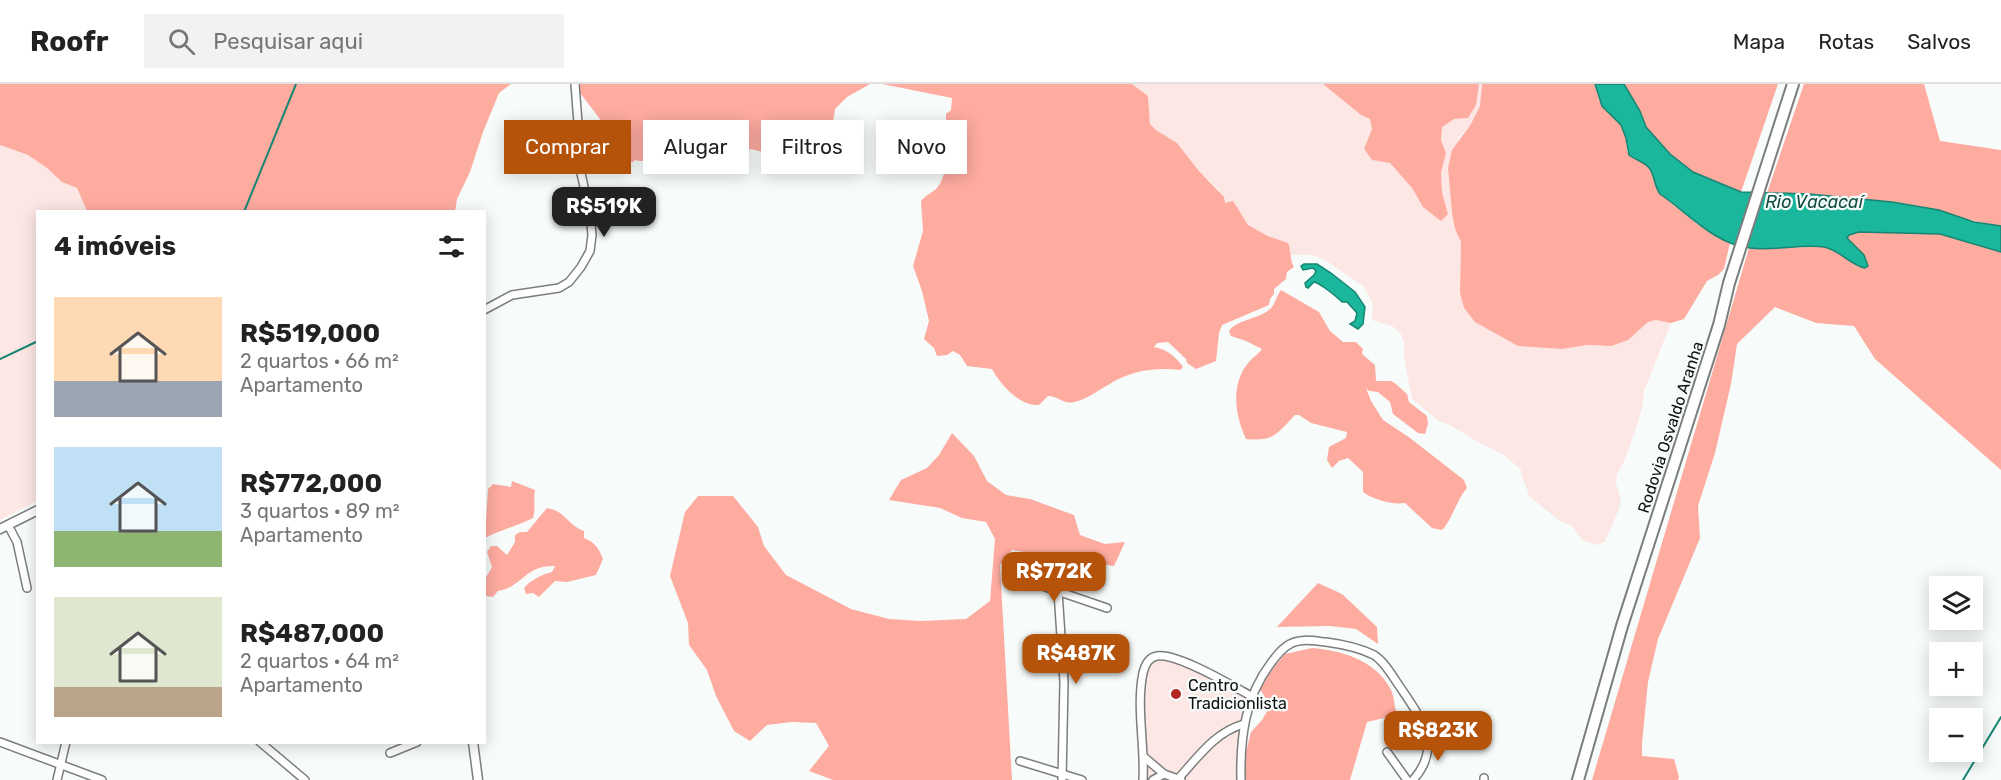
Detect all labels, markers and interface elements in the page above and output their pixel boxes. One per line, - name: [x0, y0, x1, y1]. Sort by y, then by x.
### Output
- search box: [144, 14, 564, 68]
- text: Roofr: [30, 25, 108, 58]
- icon: search: [165, 25, 198, 58]
- text: Pesquisar aqui: [213, 28, 363, 55]
- text: Mapa: [1733, 29, 1785, 54]
- text: Rotas: [1818, 29, 1874, 54]
- text: Salvos: [1907, 29, 1971, 54]
- chip: Comprar: [504, 120, 631, 174]
- chip: Alugar: [643, 120, 749, 174]
- chip: Filtros: [761, 120, 864, 174]
- chip: Novo: [876, 120, 967, 174]
- pin: R$519K: [555, 187, 653, 238]
- water label: Rio Vacacaí: [1765, 191, 1866, 213]
- text: R$519K: [566, 194, 642, 218]
- icon: filters: [435, 230, 468, 263]
- text: 4 imóveis: [54, 231, 176, 262]
- text: R$519,000: [240, 318, 380, 349]
- icon: home: [102, 321, 174, 393]
- street label: Rodovia Osvaldo Aranha: [1634, 339, 1707, 515]
- text: 2 quartos · 66 m²: [240, 349, 399, 373]
- text: Apartamento: [240, 373, 363, 397]
- text: R$772,000: [240, 468, 382, 499]
- icon: home: [102, 471, 174, 543]
- text: 3 quartos · 89 m²: [240, 499, 400, 523]
- text: Apartamento: [240, 523, 363, 547]
- pin: R$772K: [1005, 552, 1103, 603]
- text: R$772K: [1016, 559, 1092, 583]
- map controls: [1929, 576, 1983, 762]
- button: layers: [1929, 576, 1983, 630]
- text: R$487,000: [240, 618, 384, 649]
- icon: home: [102, 621, 174, 693]
- pin: R$487K: [1027, 634, 1125, 685]
- text: R$487K: [1036, 641, 1116, 665]
- button: +: [1929, 642, 1983, 696]
- text: 2 quartos · 64 m²: [240, 649, 399, 673]
- text: Apartamento: [240, 673, 363, 697]
- place label: Centro Tradicionlista: [1188, 676, 1287, 713]
- marker: Centro Tradicionlista: [1169, 687, 1183, 701]
- button: −: [1929, 708, 1983, 762]
- pin: R$823K: [1389, 711, 1487, 762]
- text: R$823K: [1398, 718, 1478, 742]

